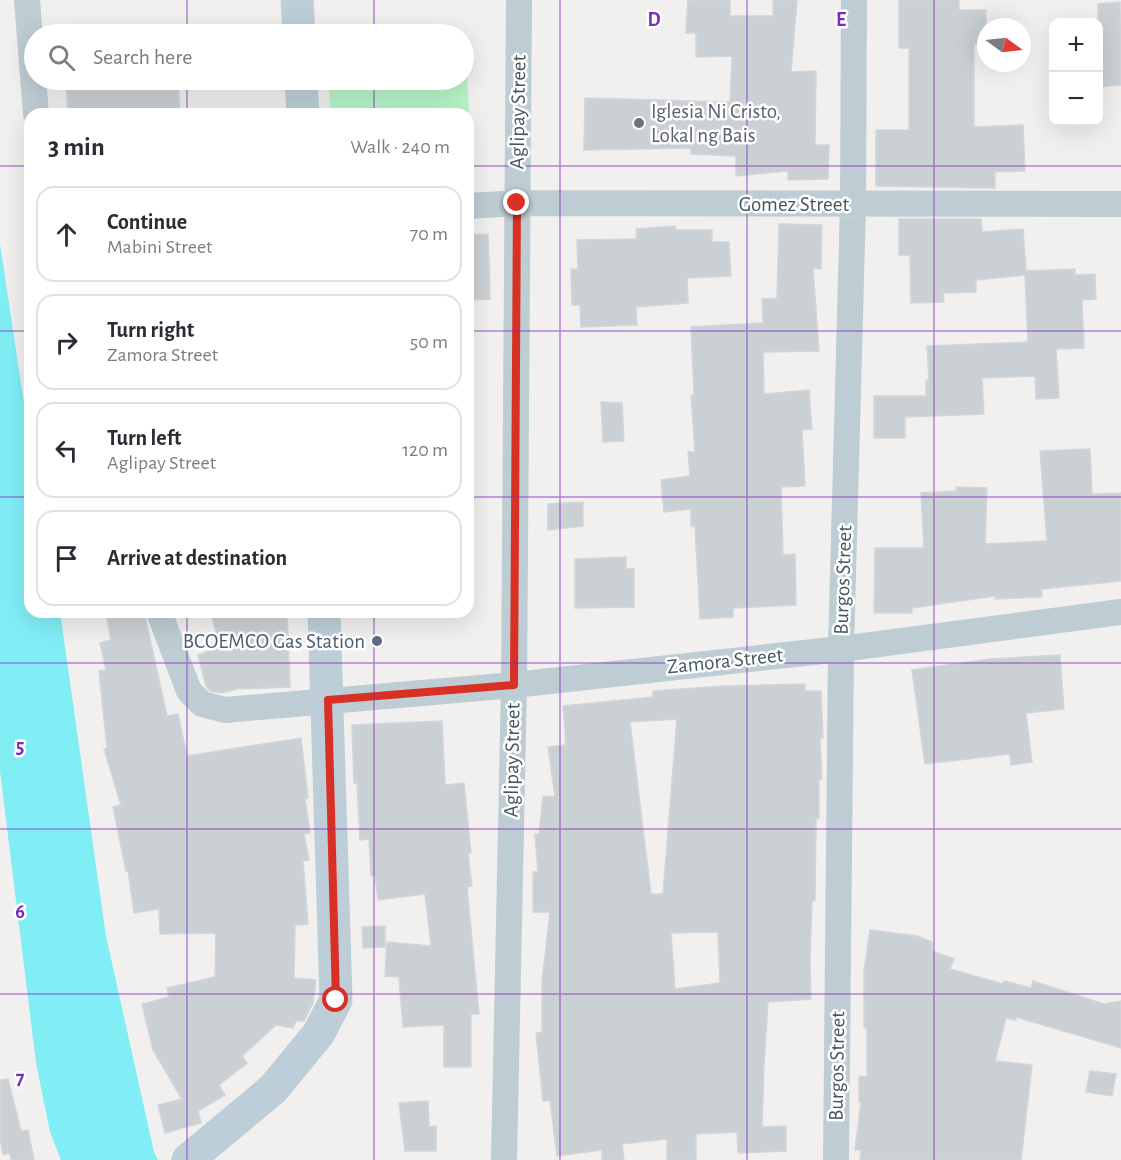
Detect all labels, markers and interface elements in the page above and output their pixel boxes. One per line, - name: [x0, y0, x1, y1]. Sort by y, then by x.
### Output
- text: D: [647, 10, 661, 30]
- text: E: [836, 10, 846, 30]
- north arrow: [977, 18, 1031, 72]
- map controls: [1049, 18, 1103, 126]
- button: +: [1049, 18, 1103, 72]
- search box: [24, 24, 474, 90]
- icon: search: [45, 41, 78, 74]
- text: Search here: [93, 46, 192, 68]
- street label: Aglipay Street: [507, 54, 530, 169]
- button: −: [1049, 72, 1103, 126]
- place label: Iglesia Ni Cristo, Lokal ng Bais: [651, 101, 781, 146]
- marker: Iglesia Ni Cristo, Lokal ng Bais: [632, 116, 646, 130]
- text: 3 min: [48, 134, 105, 160]
- text: Walk · 240 m: [350, 137, 450, 157]
- route end: [503, 189, 529, 215]
- street label: Gomez Street: [739, 194, 849, 215]
- text: Continue: [107, 211, 187, 233]
- icon: ahead: [50, 218, 83, 251]
- text: 70 m: [410, 224, 448, 244]
- text: Mabini Street: [107, 237, 212, 257]
- text: Turn right: [107, 319, 194, 341]
- icon: right: [50, 326, 83, 359]
- text: 50 m: [410, 332, 448, 352]
- text: Zamora Street: [107, 345, 218, 365]
- text: Turn left: [107, 427, 181, 449]
- icon: left: [50, 434, 83, 467]
- text: 120 m: [402, 440, 448, 460]
- text: Aglipay Street: [107, 453, 216, 473]
- street label: Burgos Street: [831, 524, 855, 635]
- icon: arrive: [50, 542, 83, 575]
- text: Arrive at destination: [107, 547, 287, 569]
- place label: BCOEMCO Gas Station: [183, 631, 365, 652]
- marker: BCOEMCO Gas Station: [370, 634, 384, 648]
- street label: Zamora Street: [666, 644, 784, 678]
- street label: Aglipay Street: [501, 702, 524, 817]
- text: 5: [16, 737, 24, 757]
- text: 6: [15, 902, 25, 922]
- route start: [322, 986, 348, 1012]
- street label: Burgos Street: [826, 1011, 848, 1121]
- text: 7: [16, 1068, 25, 1088]

